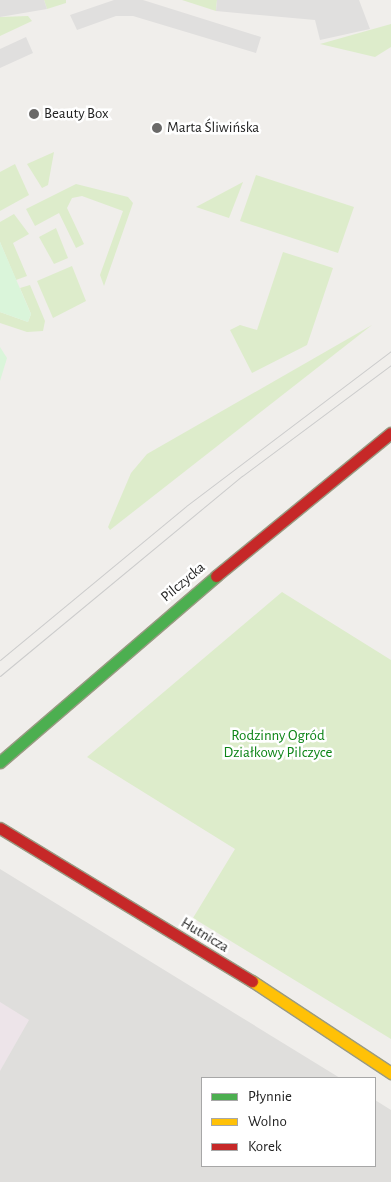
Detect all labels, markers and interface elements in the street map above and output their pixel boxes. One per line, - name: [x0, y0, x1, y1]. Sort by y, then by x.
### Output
- place label: Beauty Box: [44, 105, 109, 123]
- marker: Beauty Box: [28, 108, 40, 120]
- place label: Marta Śliwińska: [167, 119, 259, 137]
- marker: Marta Śliwińska: [151, 122, 163, 134]
- street label: Pilczycka: [157, 558, 209, 606]
- park label: Rodzinny Ogród Działkowy Pilczyce: [223, 726, 333, 761]
- street label: Hutnicza: [178, 914, 232, 956]
- legend: [201, 1077, 376, 1167]
- text: Płynnie: [248, 1089, 292, 1104]
- text: Wolno: [248, 1114, 287, 1129]
- text: Korek: [248, 1139, 282, 1154]

